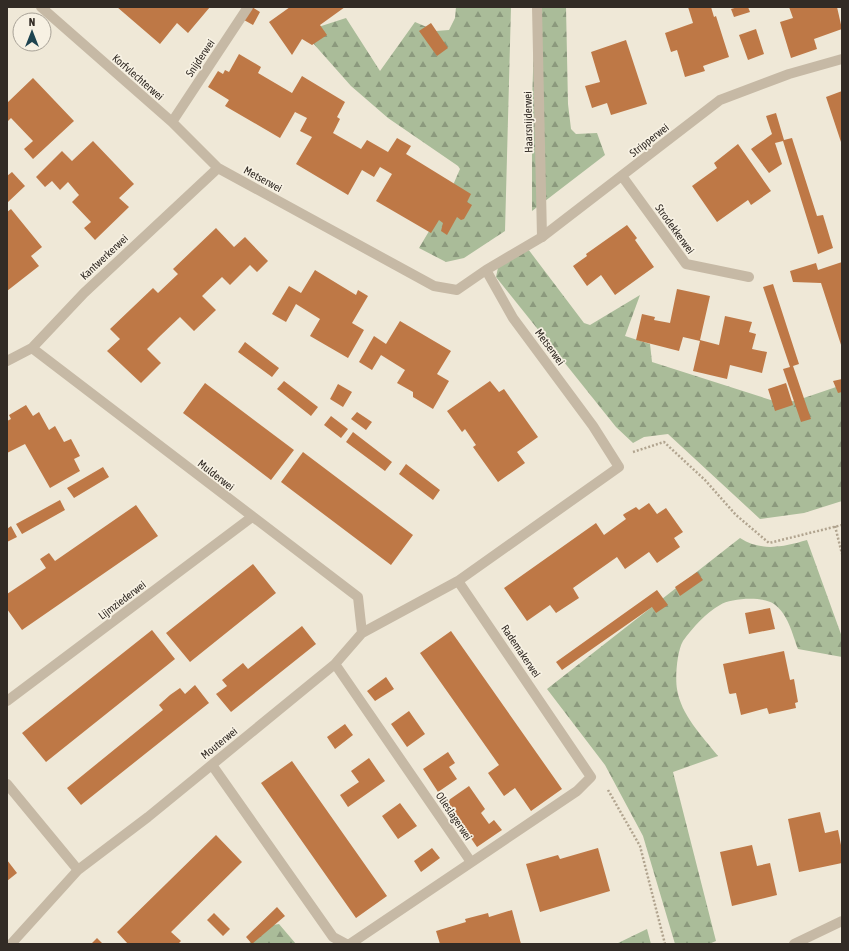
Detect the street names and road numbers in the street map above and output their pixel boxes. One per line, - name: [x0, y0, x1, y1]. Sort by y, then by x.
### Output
- street label: Snijderwei: [183, 37, 217, 79]
- street label: Korfvlechterwei: [110, 52, 166, 102]
- street label: Haarsnijderwei: [521, 91, 535, 153]
- street label: Stripperwei: [627, 121, 671, 159]
- street label: Metserwei: [242, 164, 284, 194]
- street label: Strodekkerwei: [653, 202, 697, 256]
- street label: Kantwerkerwei: [78, 232, 130, 282]
- street label: Metserwei: [533, 327, 567, 367]
- street label: Mulderwei: [195, 457, 237, 493]
- street label: Lijmziederwei: [96, 578, 148, 622]
- street label: Rademakerwei: [499, 622, 543, 680]
- street label: Mouterwei: [198, 725, 240, 761]
- street label: Olieslagerwei: [434, 790, 474, 842]

